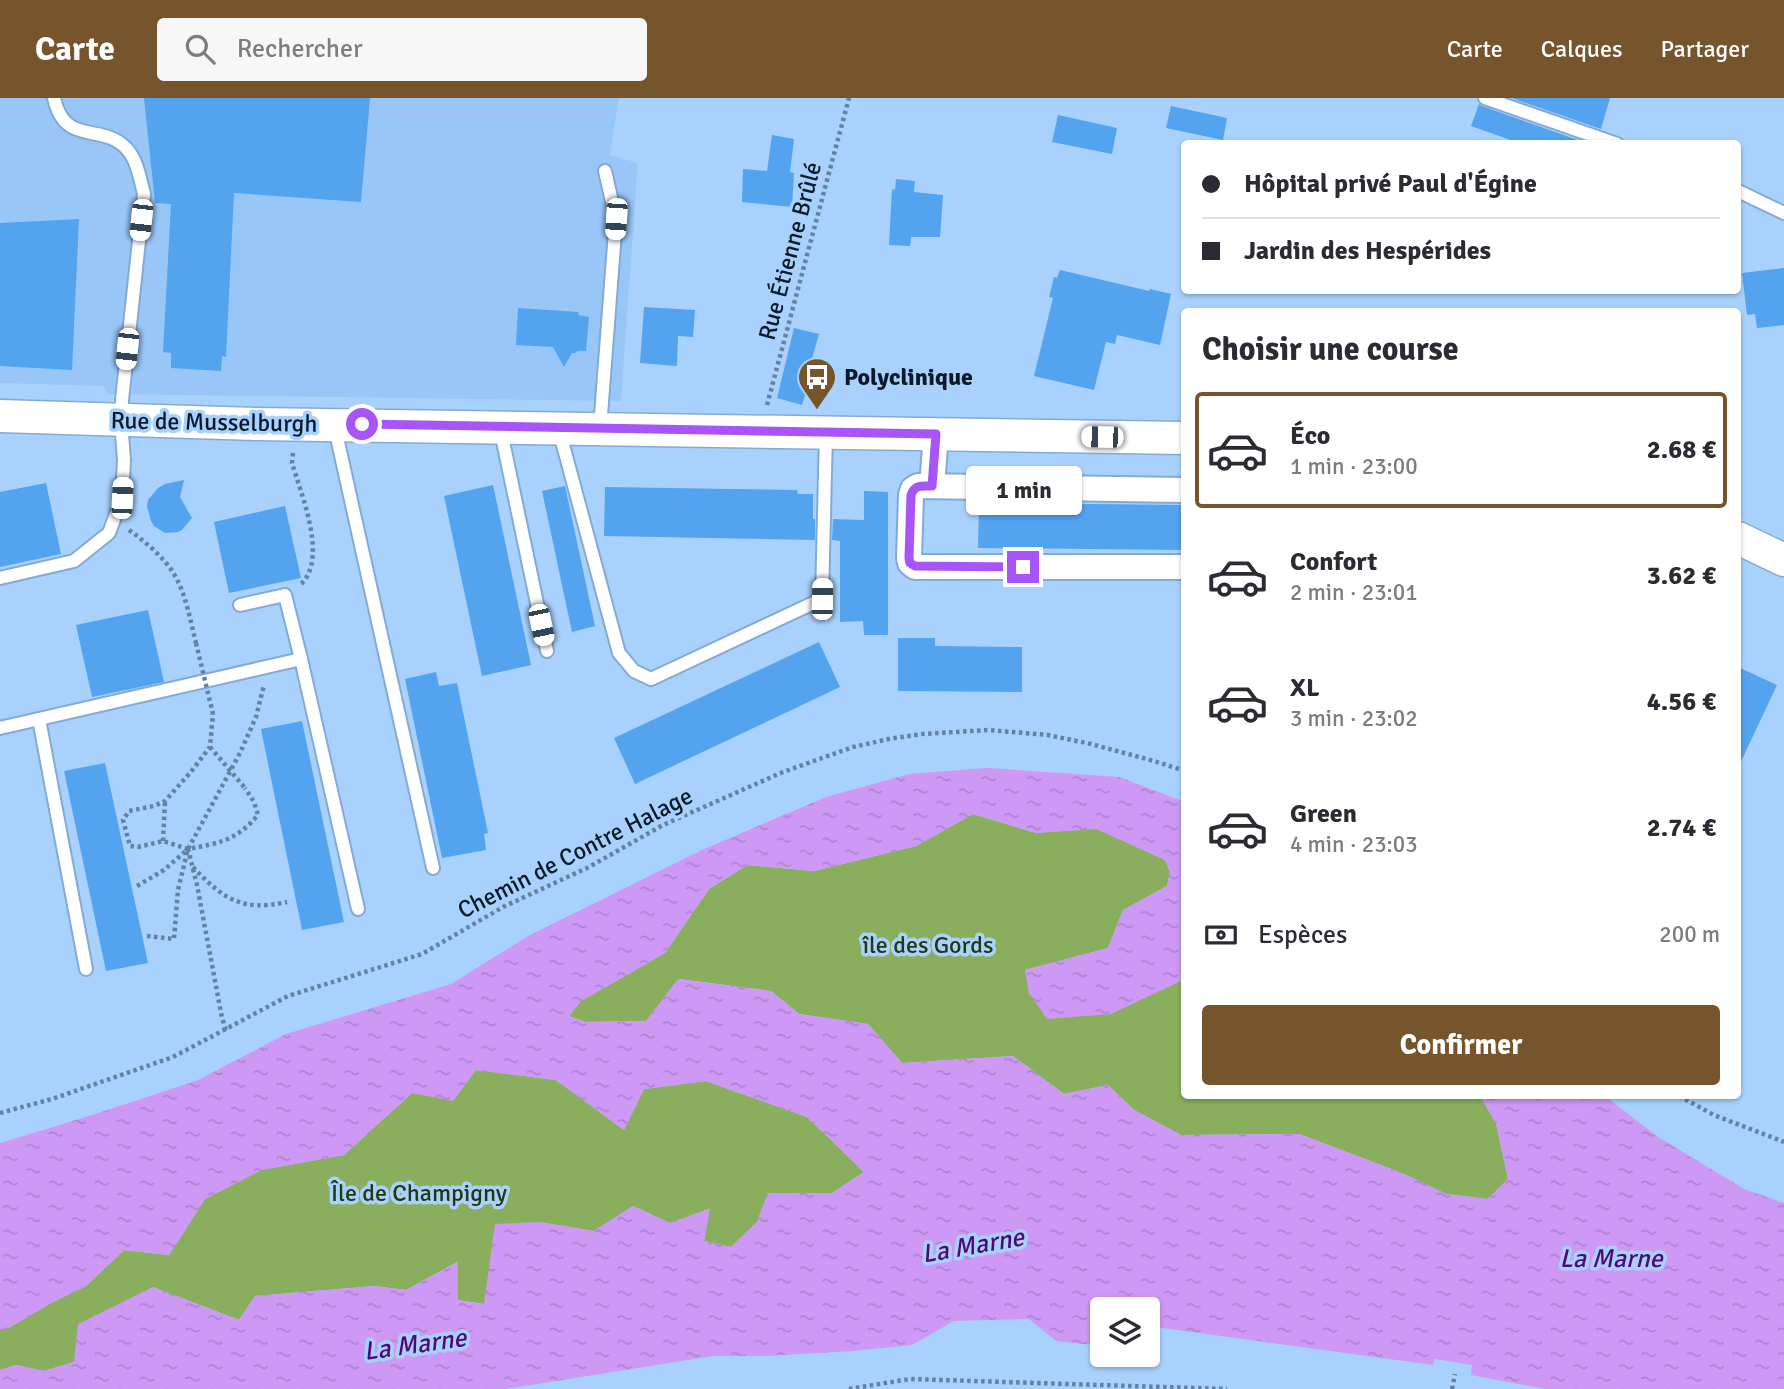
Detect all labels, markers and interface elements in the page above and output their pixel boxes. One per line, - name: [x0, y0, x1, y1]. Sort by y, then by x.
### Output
- search box: [157, 18, 647, 81]
- text: Carte: [35, 29, 115, 70]
- icon: search: [181, 30, 219, 68]
- text: Rechercher: [237, 33, 363, 65]
- text: Carte: [1447, 34, 1503, 64]
- text: Calques: [1541, 34, 1622, 64]
- text: Partager: [1660, 34, 1749, 64]
- street label: Rue Étienne Brûlé: [752, 159, 828, 343]
- text: Hôpital privé Paul d'Égine: [1244, 168, 1537, 200]
- car: [605, 197, 628, 241]
- car: [129, 198, 154, 242]
- text: Jardin des Hespérides: [1244, 235, 1491, 267]
- car: [115, 327, 140, 371]
- text: Choisir une course: [1202, 330, 1459, 369]
- bus stop icon: Polyclinique: [796, 356, 838, 411]
- place label: Polyclinique: [844, 362, 973, 392]
- street label: Rue de Musselburgh: [110, 405, 318, 439]
- route start: [346, 408, 378, 440]
- icon: car: [1206, 419, 1269, 482]
- text: Éco: [1290, 420, 1330, 452]
- car: [1081, 426, 1124, 448]
- text: 2.68 €: [1647, 434, 1716, 466]
- text: 1 min · 23:00: [1290, 452, 1418, 481]
- callout: 1 min: [965, 466, 1081, 514]
- car: [111, 476, 134, 520]
- text: 1 min: [996, 476, 1052, 505]
- icon: car: [1206, 545, 1269, 608]
- text: Confort: [1290, 546, 1377, 578]
- route end: [1007, 551, 1039, 583]
- text: 3.62 €: [1647, 560, 1716, 592]
- car: [812, 578, 833, 620]
- text: 2 min · 23:01: [1290, 578, 1418, 607]
- car: [527, 602, 556, 648]
- icon: car: [1206, 671, 1269, 734]
- text: XL: [1290, 672, 1320, 704]
- text: 4.56 €: [1647, 686, 1716, 718]
- text: 3 min · 23:02: [1290, 704, 1418, 733]
- street label: Chemin de Contre Halage: [452, 781, 698, 925]
- icon: car: [1206, 797, 1269, 860]
- text: Green: [1290, 798, 1357, 830]
- text: 2.74 €: [1647, 812, 1716, 844]
- text: 4 min · 23:03: [1290, 830, 1418, 859]
- icon: cash: [1202, 916, 1240, 954]
- text: Espèces: [1258, 919, 1347, 951]
- text: 200 m: [1659, 920, 1720, 949]
- park label: île des Gords: [862, 930, 993, 960]
- button: Confirmer: [1202, 1005, 1720, 1085]
- park label: Île de Champigny: [330, 1178, 507, 1208]
- water label: La Marne: [919, 1221, 1029, 1271]
- water label: La Marne: [1559, 1243, 1665, 1275]
- map controls: [1090, 1297, 1160, 1367]
- button: layers: [1090, 1297, 1160, 1367]
- water label: La Marne: [362, 1322, 470, 1368]

